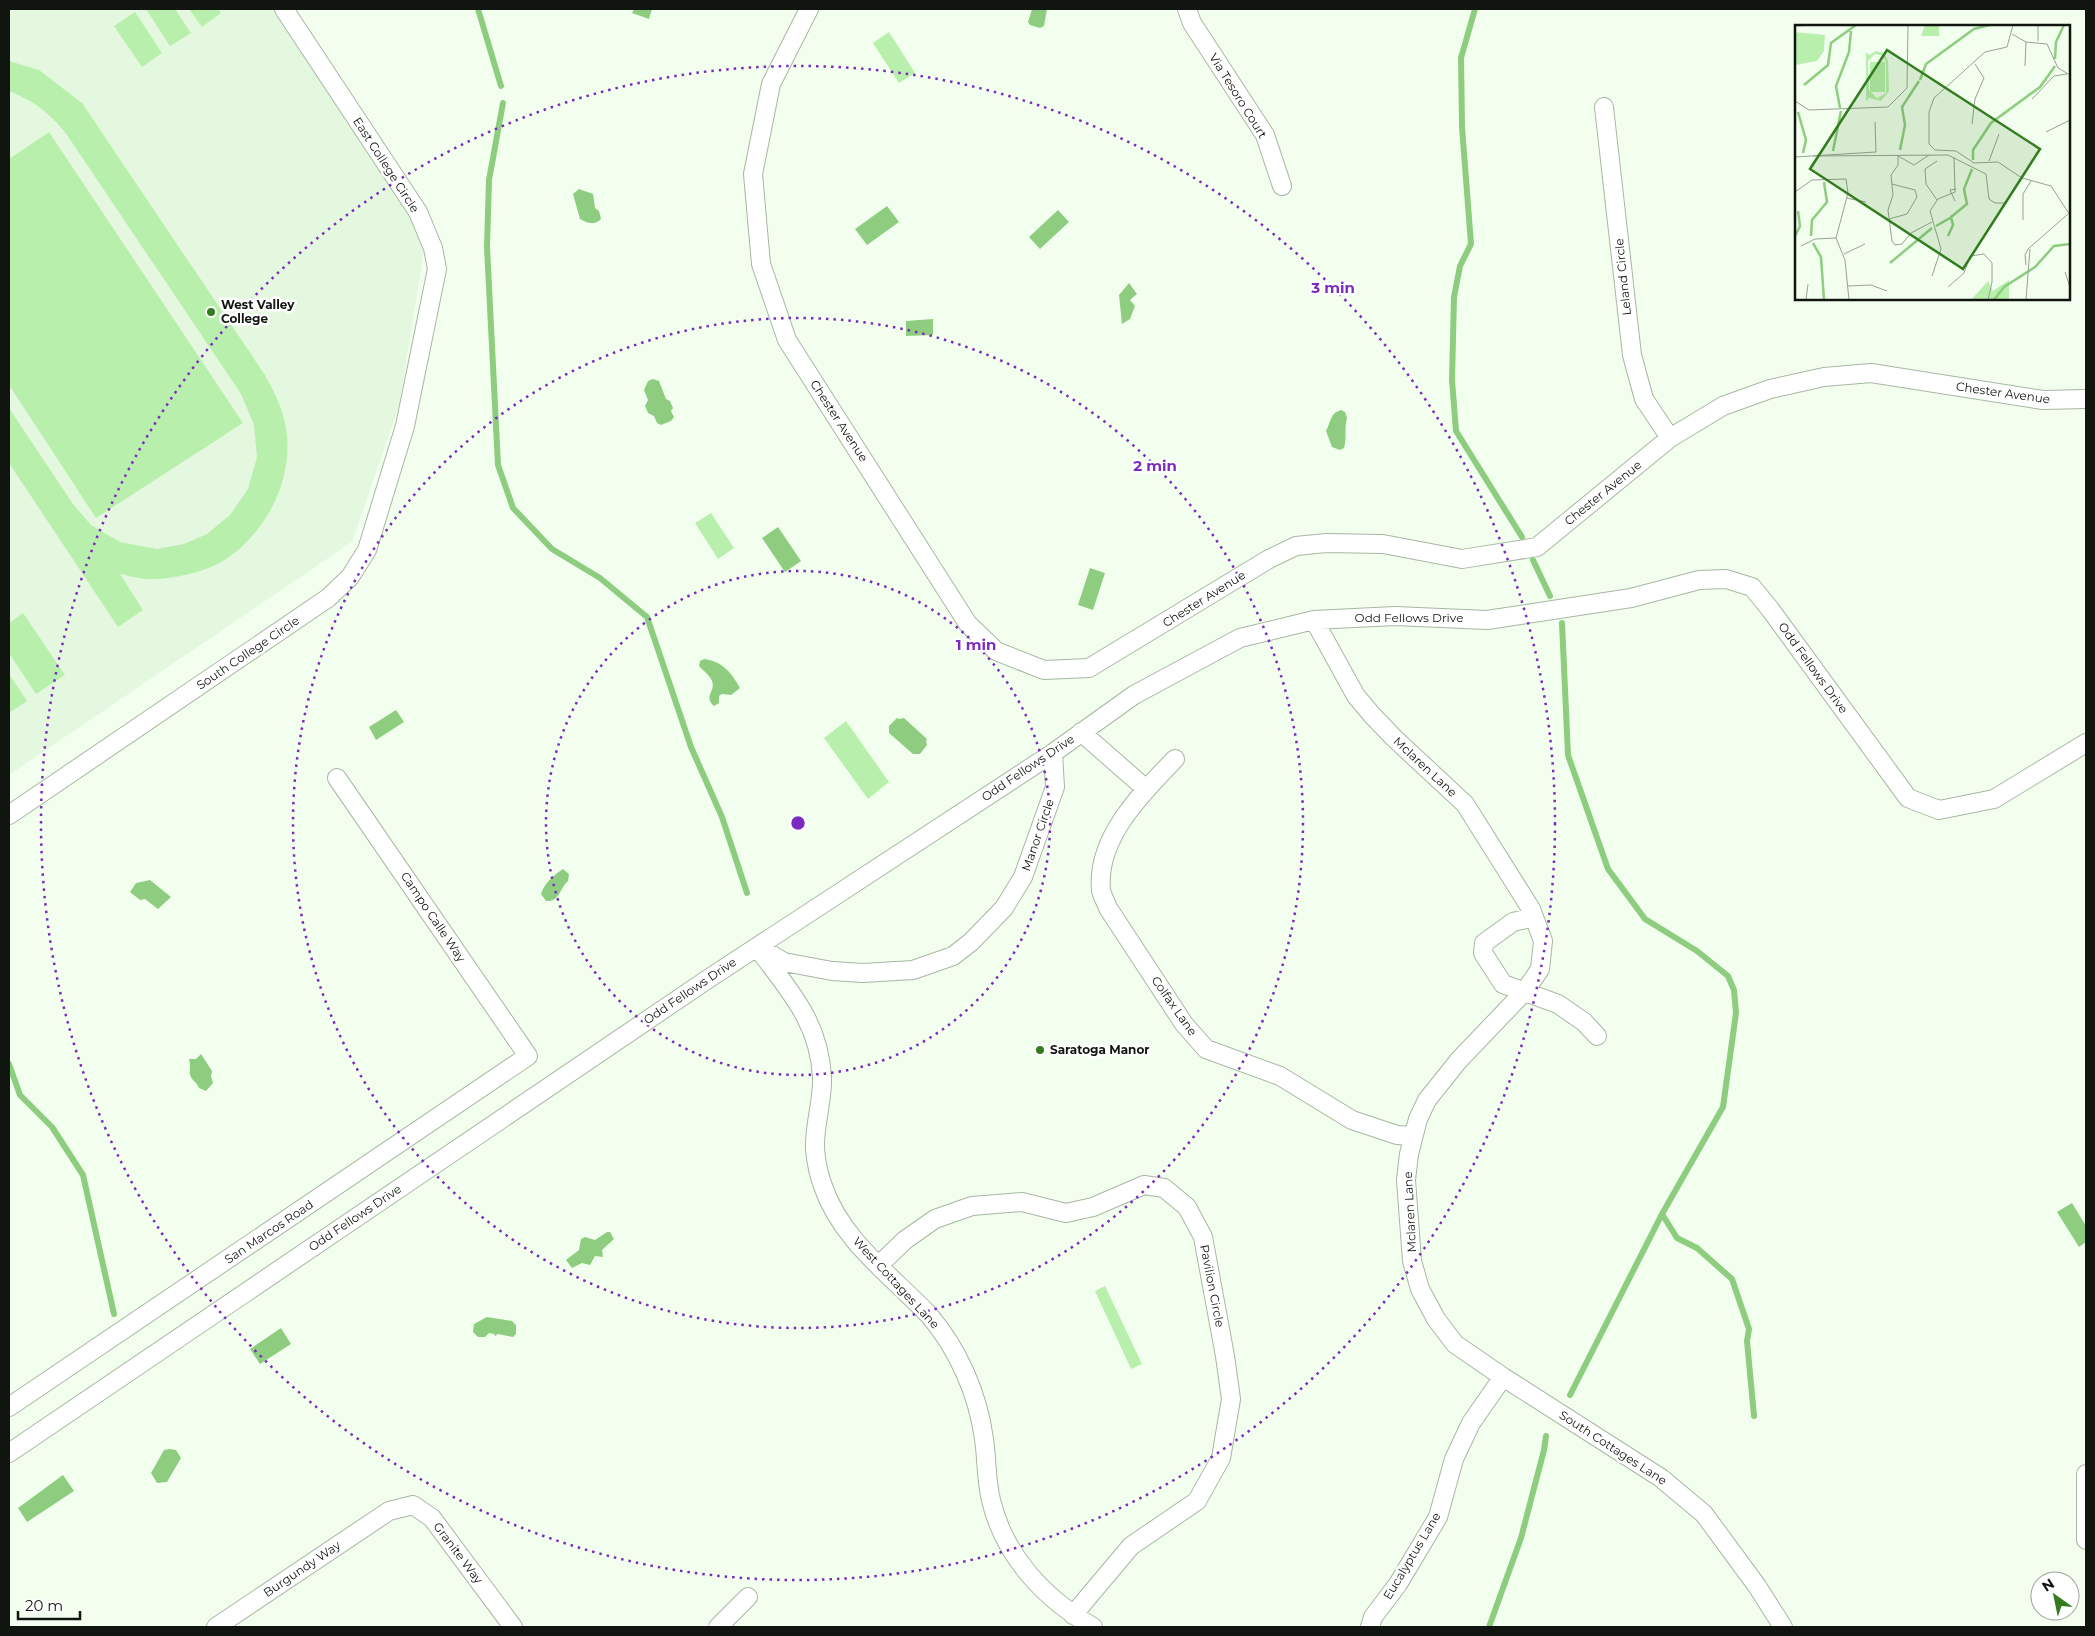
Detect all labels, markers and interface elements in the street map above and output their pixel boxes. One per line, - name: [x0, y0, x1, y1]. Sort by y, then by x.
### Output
- inset map: [1795, 25, 2070, 300]
- street label: Via Tesoro Court: [1206, 50, 1271, 141]
- street label: East College Circle: [350, 114, 423, 215]
- street label: Leland Circle: [1611, 238, 1634, 316]
- text: 3 min: [1310, 278, 1355, 297]
- place label: West Valley College: [221, 297, 295, 326]
- marker: West Valley College: [205, 306, 217, 318]
- street label: Chester Avenue: [807, 377, 872, 465]
- street label: Chester Avenue: [1955, 378, 2051, 407]
- text: 2 min: [1133, 456, 1177, 475]
- street label: Chester Avenue: [1561, 457, 1644, 528]
- street label: Chester Avenue: [1160, 567, 1248, 630]
- street label: Odd Fellows Drive: [1355, 610, 1463, 625]
- street label: South College Circle: [193, 613, 302, 693]
- street label: Odd Fellows Drive: [1775, 619, 1851, 716]
- text: 1 min: [956, 635, 996, 654]
- street label: Odd Fellows Drive: [978, 731, 1077, 804]
- street label: Mclaren Lane: [1391, 733, 1460, 800]
- street label: Manor Circle: [1018, 797, 1057, 873]
- centre of rings: [789, 814, 807, 832]
- street label: Campo Calle Way: [398, 869, 469, 965]
- street label: Odd Fellows Drive: [640, 954, 739, 1027]
- street label: Colfax Lane: [1148, 973, 1200, 1038]
- place label: Saratoga Manor: [1050, 1042, 1149, 1057]
- marker: Saratoga Manor: [1034, 1044, 1046, 1056]
- street label: Mclaren Lane: [1400, 1171, 1419, 1253]
- street label: Odd Fellows Drive: [305, 1181, 404, 1254]
- street label: San Marcos Road: [222, 1196, 316, 1267]
- street label: West Cottages Lane: [850, 1234, 943, 1332]
- street label: Pavilion Circle: [1197, 1243, 1228, 1329]
- street label: South Cottages Lane: [1557, 1407, 1670, 1488]
- street label: Eucalyptus Lane: [1380, 1509, 1444, 1602]
- street label: Granite Way: [430, 1519, 487, 1587]
- street label: Burgundy Way: [260, 1537, 344, 1600]
- north arrow: [2030, 1571, 2080, 1621]
- text: N: [2038, 1574, 2058, 1596]
- scale bar: [18, 1588, 80, 1620]
- text: 20 m: [25, 1596, 63, 1615]

